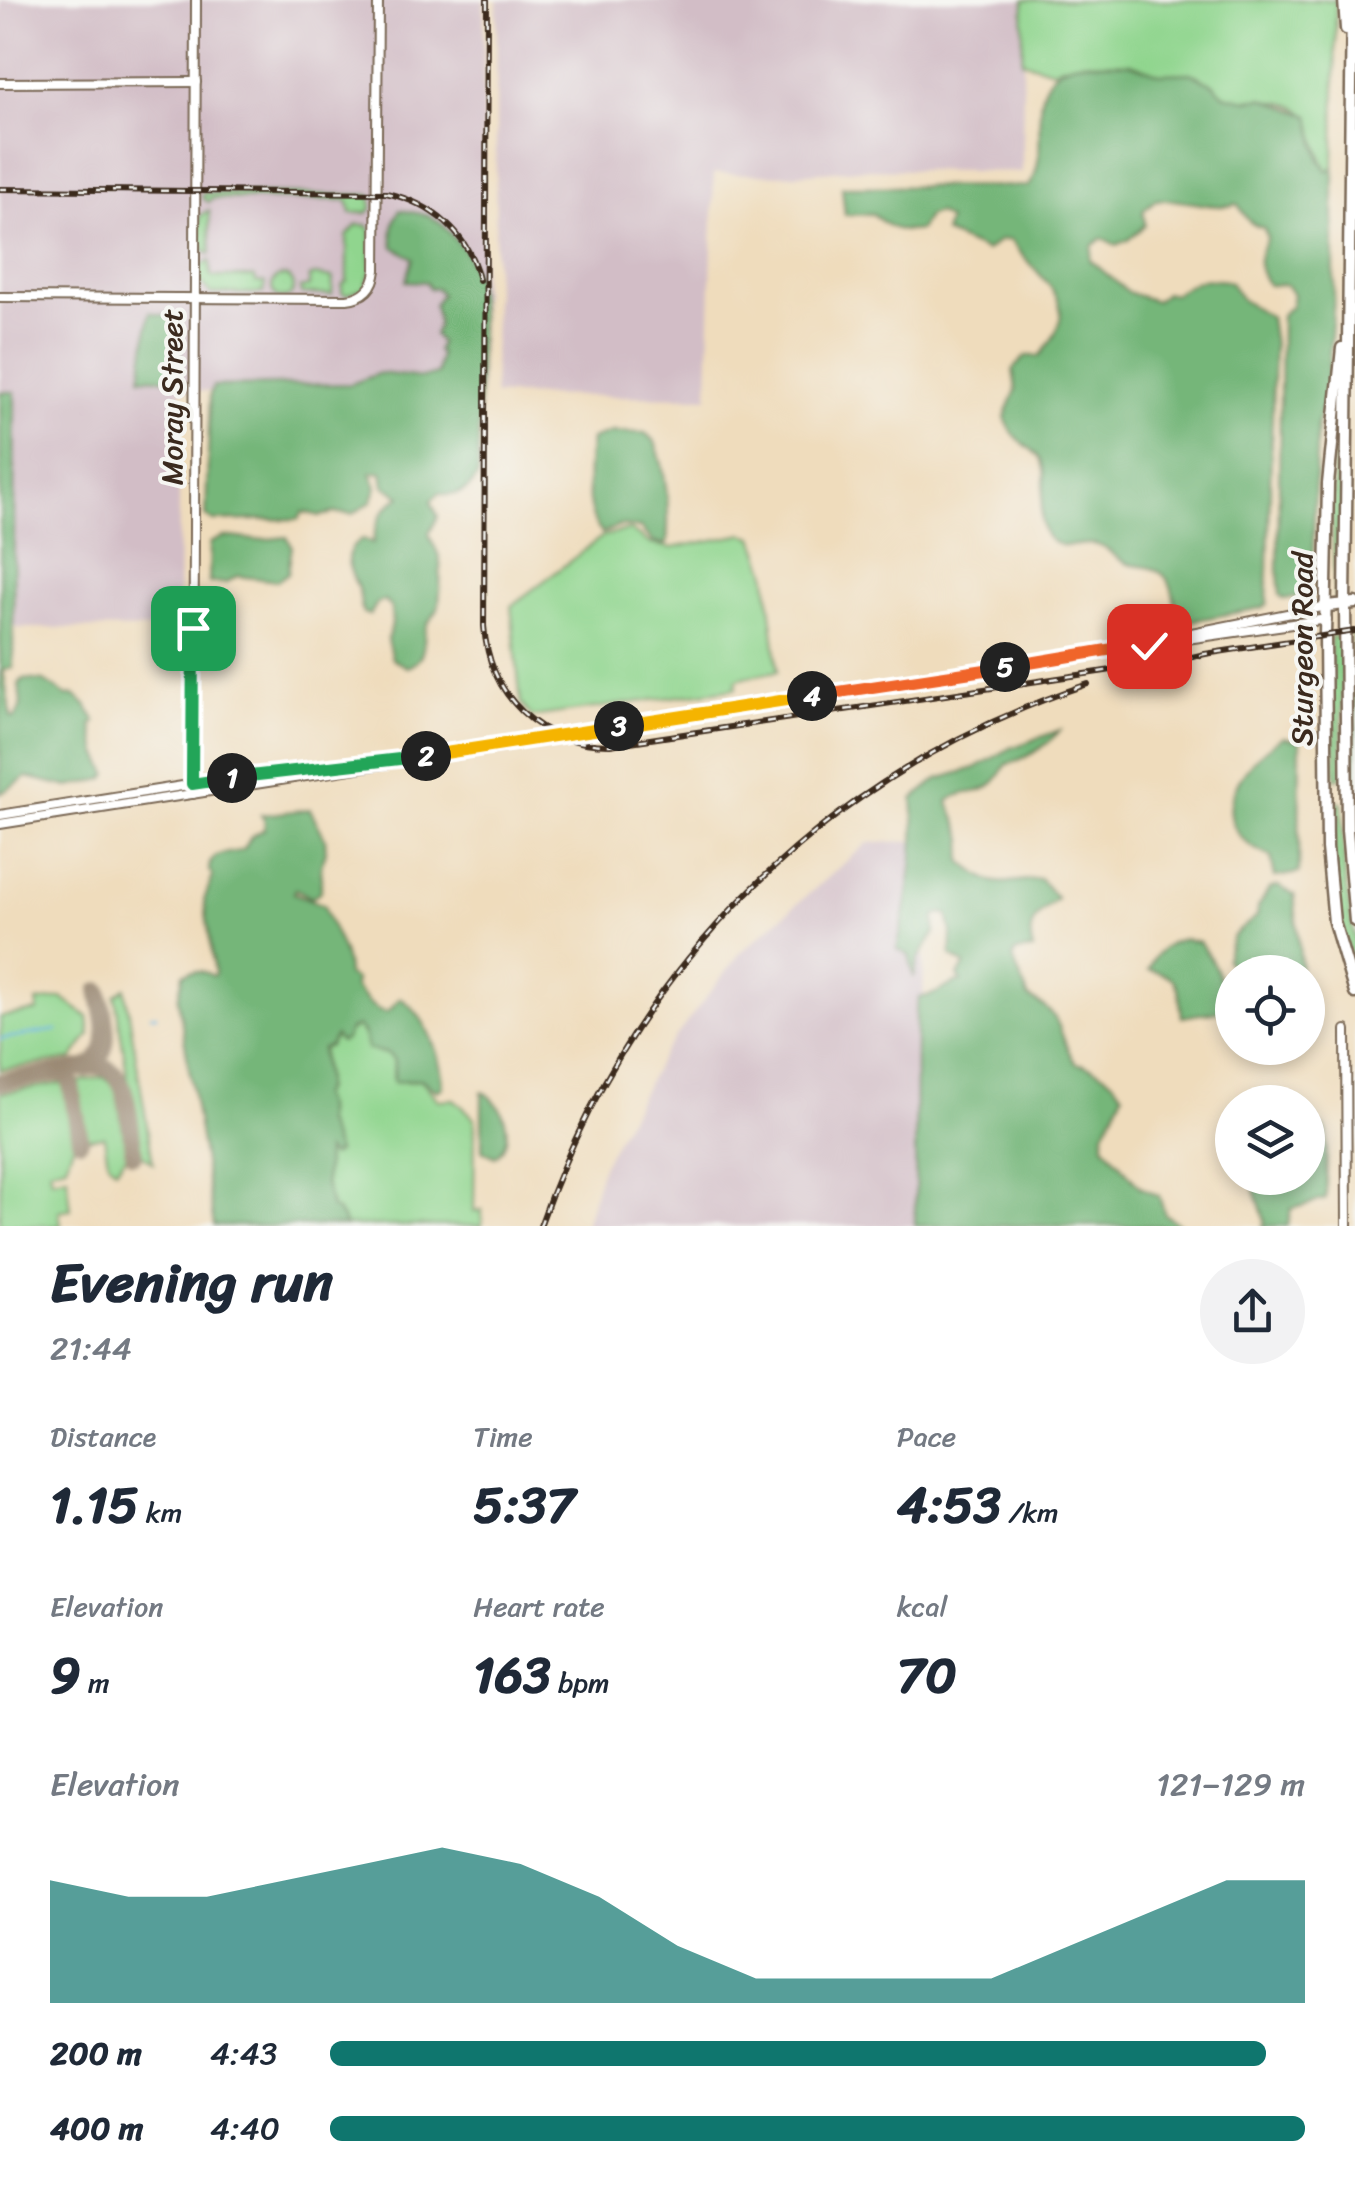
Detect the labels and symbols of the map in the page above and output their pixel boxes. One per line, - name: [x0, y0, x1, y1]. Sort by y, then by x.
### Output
- street label: Moray Street: [145, 309, 199, 485]
- street label: Sturgeon Road: [1275, 550, 1329, 746]
- pin: [151, 586, 236, 671]
- pin: [1107, 604, 1192, 689]
- pin: 5: [980, 642, 1030, 692]
- pin: 4: [787, 671, 837, 721]
- pin: 3: [594, 701, 644, 751]
- pin: 2: [401, 731, 451, 781]
- pin: 1: [207, 753, 257, 803]

